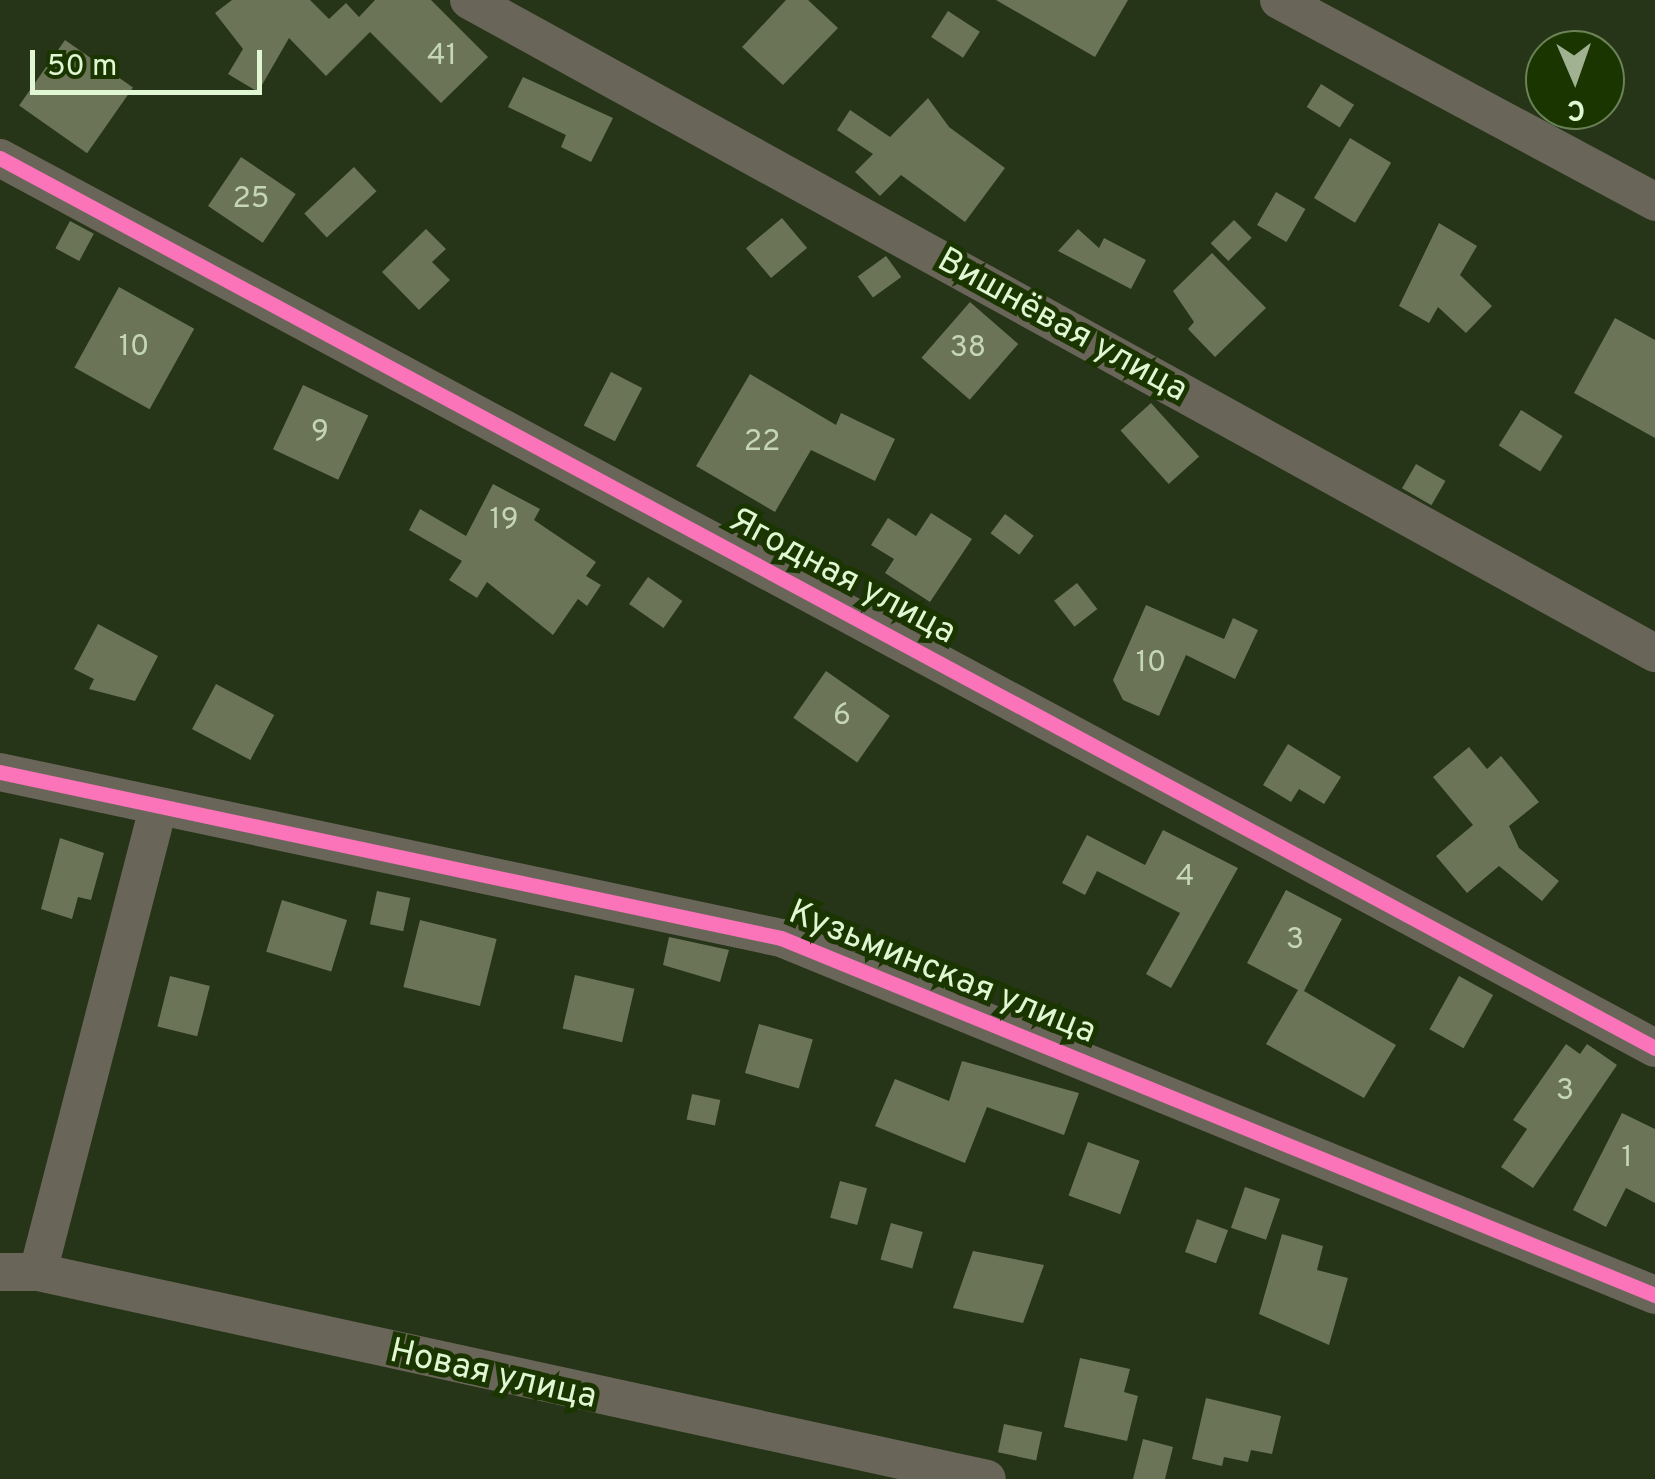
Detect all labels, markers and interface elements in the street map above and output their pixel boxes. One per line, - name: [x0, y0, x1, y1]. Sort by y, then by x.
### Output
- scale bar: [35, 30, 268, 92]
- north arrow: [1525, 30, 1625, 130]
- house number: 41: [427, 39, 457, 75]
- text: 50 m: [47, 49, 117, 86]
- text: С: [1566, 90, 1586, 126]
- house number: 25: [233, 182, 269, 218]
- street label: Вишнёвая улица: [930, 240, 1194, 412]
- house number: 10: [119, 330, 149, 366]
- house number: 38: [950, 331, 986, 367]
- house number: 9: [311, 415, 329, 451]
- house number: 22: [744, 425, 780, 461]
- street label: Ягодная улица: [721, 500, 963, 654]
- house number: 19: [489, 503, 519, 539]
- house number: 10: [1136, 646, 1166, 682]
- house number: 6: [833, 699, 851, 735]
- house number: 4: [1176, 860, 1194, 896]
- street label: Кузьминская улица: [782, 892, 1102, 1054]
- house number: 3: [1286, 923, 1304, 959]
- house number: 3: [1556, 1074, 1574, 1110]
- house number: 1: [1621, 1141, 1633, 1177]
- street label: Новая улица: [385, 1331, 601, 1419]

